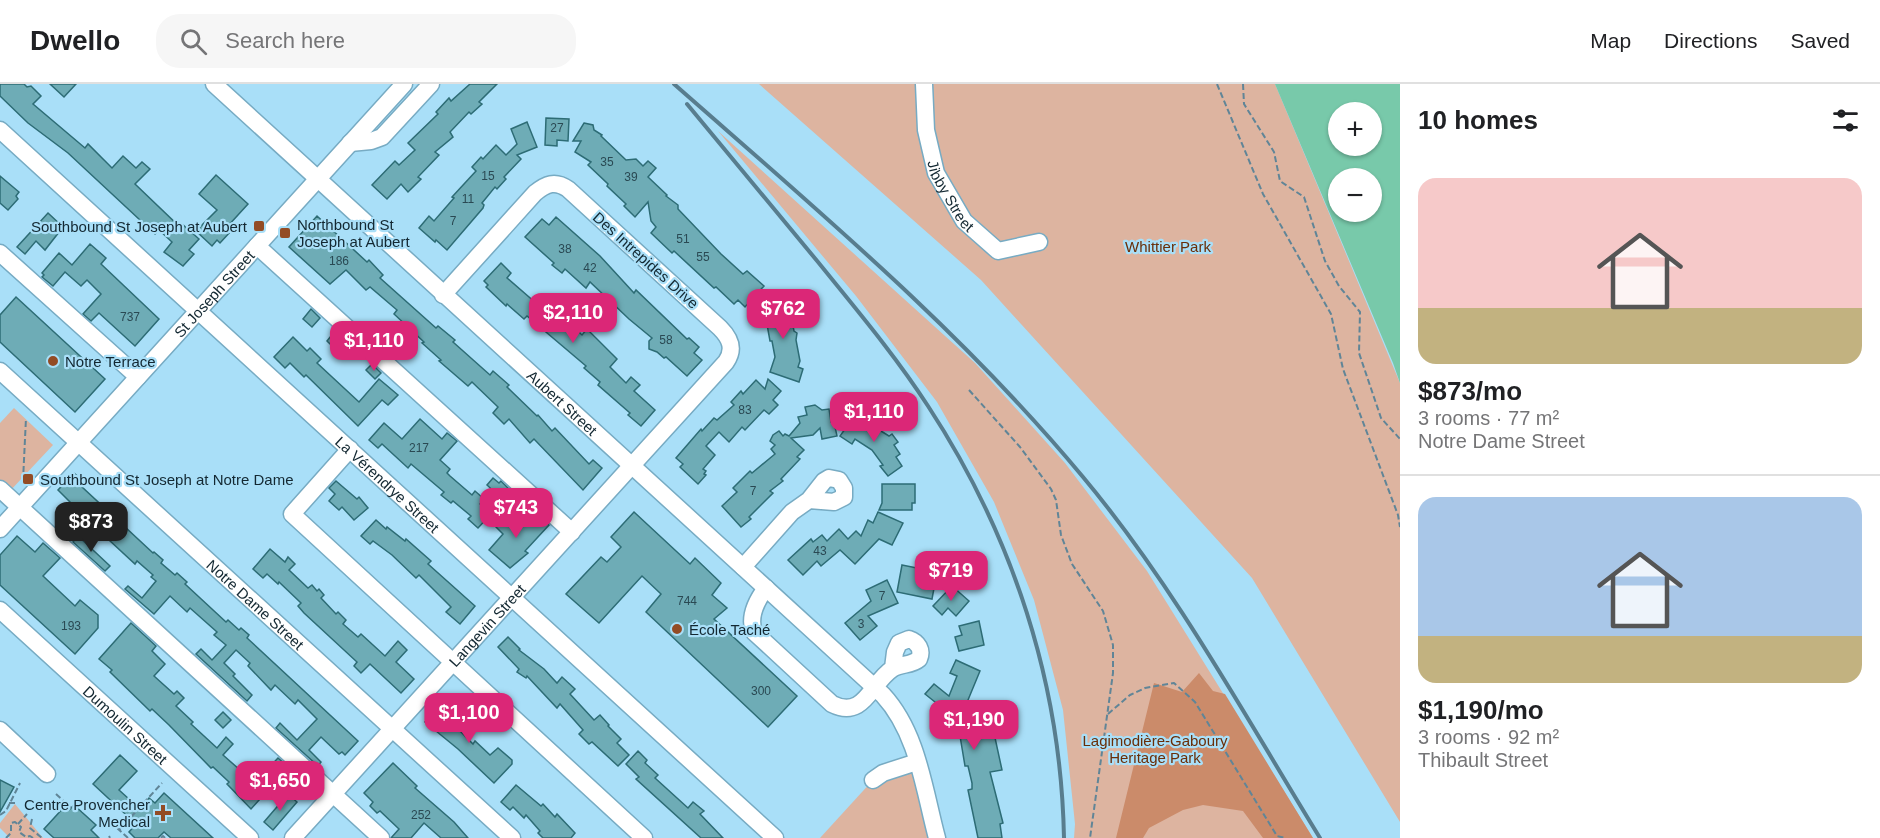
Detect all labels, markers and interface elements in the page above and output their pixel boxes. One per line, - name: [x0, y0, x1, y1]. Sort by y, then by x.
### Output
- search box: [156, 14, 576, 68]
- text: Dwello: [30, 25, 120, 56]
- icon: search: [177, 25, 210, 58]
- text: Search here: [225, 28, 345, 53]
- text: Map: [1590, 29, 1631, 52]
- text: Directions: [1664, 29, 1757, 52]
- text: Saved: [1790, 29, 1850, 52]
- map controls: [1328, 102, 1382, 222]
- button: +: [1328, 102, 1382, 156]
- icon: filters: [1829, 104, 1862, 137]
- text: 10 homes: [1418, 105, 1538, 135]
- house number: 27: [550, 121, 564, 135]
- house number: 35: [600, 155, 614, 169]
- street label: Jibby Street: [925, 159, 978, 235]
- button: −: [1328, 168, 1382, 222]
- house number: 15: [481, 169, 495, 183]
- house number: 39: [624, 170, 638, 184]
- house number: 11: [462, 192, 475, 206]
- street label: Des Intrepides Drive: [590, 208, 702, 312]
- house number: 7: [450, 214, 457, 228]
- place label: Northbound St Joseph at Aubert: [297, 216, 410, 250]
- icon: home: [1586, 217, 1694, 325]
- place label: Southbound St Joseph at Aubert: [31, 218, 248, 235]
- marker: Southbound St Joseph at Aubert: [252, 219, 266, 233]
- marker: Northbound St Joseph at Aubert: [278, 226, 292, 240]
- house number: 51: [676, 232, 690, 246]
- park label: Whittier Park: [1125, 238, 1211, 255]
- house number: 38: [558, 242, 572, 256]
- street label: St Joseph Street: [170, 246, 258, 340]
- house number: 55: [696, 250, 710, 264]
- house number: 186: [329, 254, 349, 268]
- house number: 42: [583, 261, 597, 275]
- pin: $762: [747, 289, 819, 340]
- pin: $2,110: [524, 293, 622, 344]
- text: $762: [761, 297, 805, 319]
- text: $2,110: [543, 301, 603, 323]
- house number: 737: [120, 310, 140, 324]
- pin: $1,110: [325, 321, 423, 372]
- text: $1,110: [344, 329, 404, 351]
- house number: 58: [659, 333, 673, 347]
- place label: Notre Terrace: [65, 353, 156, 370]
- marker: Notre Terrace: [46, 354, 60, 368]
- street label: Aubert Street: [524, 366, 602, 439]
- text: $873/mo: [1418, 376, 1522, 406]
- pin: $1,110: [825, 392, 923, 443]
- text: $1,110: [844, 400, 904, 422]
- house number: 83: [738, 403, 752, 417]
- text: 3 rooms · 77 m²: [1418, 407, 1559, 429]
- text: Notre Dame Street: [1418, 430, 1585, 452]
- street label: La Vérendrye Street: [332, 433, 444, 536]
- house number: 217: [409, 441, 429, 455]
- place label: Southbound St Joseph at Notre Dame: [40, 471, 294, 488]
- marker: Southbound St Joseph at Notre Dame: [21, 472, 35, 486]
- house number: 7: [750, 484, 757, 498]
- pin: $743: [480, 488, 552, 539]
- text: $743: [494, 496, 538, 518]
- pin: $873: [55, 502, 127, 553]
- text: $873: [69, 510, 113, 532]
- icon: home: [1586, 536, 1694, 644]
- house number: 43: [813, 544, 827, 558]
- pin: $719: [915, 551, 987, 602]
- street label: Notre Dame Street: [204, 556, 308, 653]
- text: $719: [929, 559, 973, 581]
- street label: Langevin Street: [445, 580, 529, 670]
- house number: 7: [879, 589, 886, 603]
- house number: 744: [677, 594, 697, 608]
- house number: 3: [858, 617, 865, 631]
- house number: 193: [61, 619, 81, 633]
- place label: École Taché: [689, 621, 770, 638]
- marker: École Taché: [670, 622, 684, 636]
- street label: Dumoulin Street: [80, 682, 172, 768]
- house number: 300: [751, 684, 771, 698]
- pin: $1,100: [420, 693, 518, 744]
- text: $1,190/mo: [1418, 695, 1544, 725]
- pin: $1,190: [925, 700, 1023, 751]
- text: $1,100: [438, 701, 500, 723]
- text: $1,190: [943, 708, 1005, 730]
- text: 3 rooms · 92 m²: [1418, 726, 1559, 748]
- park label: Lagimodière-Gaboury Heritage Park: [1082, 732, 1228, 766]
- text: Thibault Street: [1418, 749, 1548, 771]
- pin: $1,650: [231, 761, 329, 812]
- text: $1,650: [249, 769, 311, 791]
- place label: Centre Provencher Medical: [24, 796, 150, 830]
- marker: Centre Provencher Medical: [154, 804, 172, 822]
- house number: 252: [411, 808, 431, 822]

